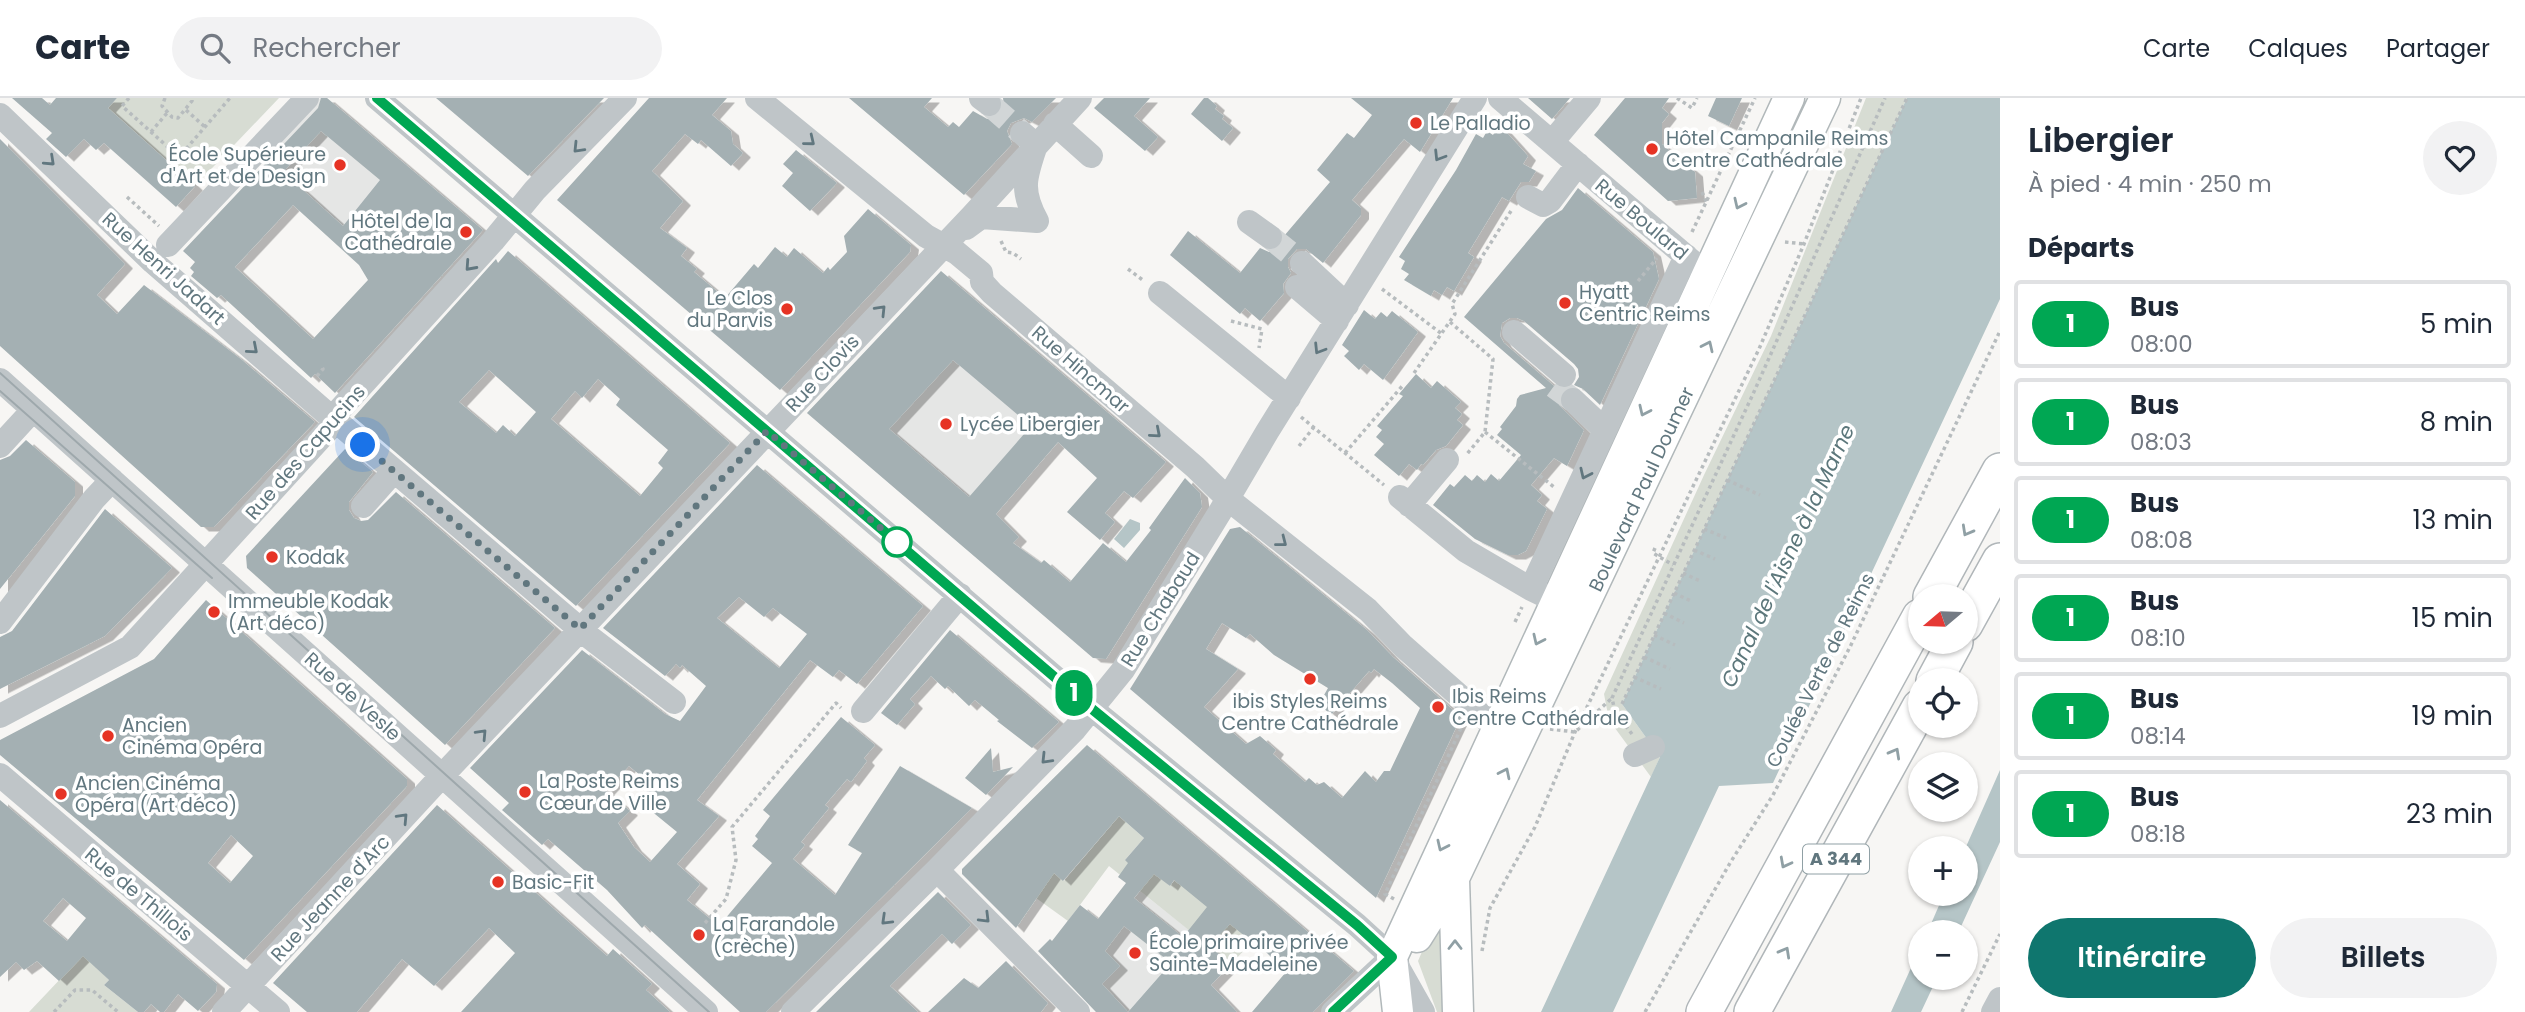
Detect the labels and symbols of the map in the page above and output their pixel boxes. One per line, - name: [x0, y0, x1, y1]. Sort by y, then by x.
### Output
- place label: Le Palladio: [1430, 110, 1531, 137]
- marker: Le Palladio: [1408, 115, 1424, 131]
- place label: Hôtel Campanile Reims Centre Cathédrale: [1666, 125, 1888, 174]
- one-way arrow: [802, 133, 815, 145]
- one-way arrow: [573, 139, 586, 152]
- place label: École Supérieure d'Art et de Design: [160, 141, 326, 190]
- marker: Hôtel Campanile Reims Centre Cathédrale: [1644, 141, 1660, 157]
- one-way arrow: [1434, 149, 1447, 162]
- one-way arrow: [42, 153, 55, 166]
- marker: École Supérieure d'Art et de Design: [332, 157, 348, 173]
- street label: Rue Boulard: [1589, 172, 1694, 266]
- one-way arrow: [1734, 197, 1748, 209]
- street label: Rue Henri Jadart: [96, 206, 231, 331]
- place label: Hôtel de la Cathédrale: [344, 208, 452, 257]
- marker: Hôtel de la Cathédrale: [458, 224, 474, 240]
- one-way arrow: [466, 258, 478, 271]
- place label: Hyatt Centric Reims: [1579, 279, 1710, 328]
- place label: Le Clos du Parvis: [687, 285, 773, 334]
- marker: Hyatt Centric Reims: [1557, 295, 1573, 311]
- marker: Le Clos du Parvis: [779, 301, 795, 317]
- one-way arrow: [873, 305, 886, 318]
- street label: Rue Hincmar: [1026, 319, 1135, 419]
- street label: Rue Clovis: [779, 329, 865, 418]
- one-way arrow: [245, 341, 258, 353]
- one-way arrow: [1700, 341, 1714, 353]
- one-way arrow: [1314, 342, 1327, 355]
- street label: Rue des Capucins: [239, 379, 372, 526]
- street label: Boulevard Paul Doumer: [1582, 383, 1701, 596]
- one-way arrow: [1638, 404, 1652, 416]
- place label: Lycée Libergier: [960, 411, 1100, 438]
- marker: Lycée Libergier: [938, 416, 954, 432]
- water label: Canal de l'Aisne à la Marne: [1714, 420, 1861, 692]
- one-way arrow: [1147, 425, 1160, 437]
- your location: [345, 427, 380, 462]
- one-way arrow: [1579, 467, 1593, 479]
- one-way arrow: [1962, 524, 1975, 536]
- unlabelled marker: [882, 527, 912, 557]
- one-way arrow: [1274, 533, 1286, 546]
- place label: Kodak: [286, 544, 345, 571]
- street label: Rue Chabaud: [1114, 547, 1207, 672]
- marker: Kodak: [264, 549, 280, 565]
- street label: Coulée Verte de Reims: [1760, 568, 1881, 772]
- north arrow: [1908, 584, 1978, 654]
- place label: Immeuble Kodak (Art déco): [228, 588, 389, 637]
- marker: Immeuble Kodak (Art déco): [206, 604, 222, 620]
- one-way arrow: [1532, 632, 1546, 645]
- street label: Rue de Vesle: [299, 646, 407, 747]
- line badge: 1: [1051, 670, 1097, 716]
- marker: ibis Styles Reims Centre Cathédrale: [1302, 671, 1318, 687]
- place label: Ibis Reims Centre Cathédrale: [1452, 683, 1629, 732]
- place label: ibis Styles Reims Centre Cathédrale: [1221, 688, 1399, 737]
- marker: Ibis Reims Centre Cathédrale: [1430, 699, 1446, 715]
- place label: Ancien Cinéma Opéra: [122, 712, 262, 761]
- marker: Ancien Cinéma Opéra: [100, 728, 116, 744]
- one-way arrow: [474, 729, 486, 742]
- one-way arrow: [1886, 748, 1900, 760]
- one-way arrow: [1041, 751, 1054, 764]
- place label: La Poste Reims Cœur de Ville: [539, 768, 679, 817]
- one-way arrow: [1497, 768, 1511, 780]
- place label: Ancien Cinéma Opéra (Art déco): [75, 770, 237, 819]
- marker: La Poste Reims Cœur de Ville: [517, 784, 533, 800]
- marker: Ancien Cinéma Opéra (Art déco): [53, 786, 69, 802]
- one-way arrow: [395, 813, 408, 826]
- street label: Rue Jeanne d'Arc: [265, 829, 396, 967]
- one-way arrow: [1437, 839, 1451, 851]
- street label: Rue de Thillois: [79, 841, 198, 948]
- road number: A 344: [1803, 844, 1869, 874]
- one-way arrow: [1780, 856, 1793, 868]
- place label: Basic-Fit: [512, 869, 594, 896]
- marker: Basic-Fit: [490, 874, 506, 890]
- one-way arrow: [977, 910, 990, 923]
- place label: La Farandole (crèche): [713, 911, 835, 960]
- one-way arrow: [881, 912, 894, 925]
- marker: La Farandole (crèche): [691, 927, 707, 943]
- place label: École primaire privée Sainte-Madeleine: [1149, 929, 1348, 978]
- one-way arrow: [1447, 939, 1463, 950]
- marker: École primaire privée Sainte-Madeleine: [1127, 945, 1143, 961]
- one-way arrow: [1777, 947, 1790, 959]

